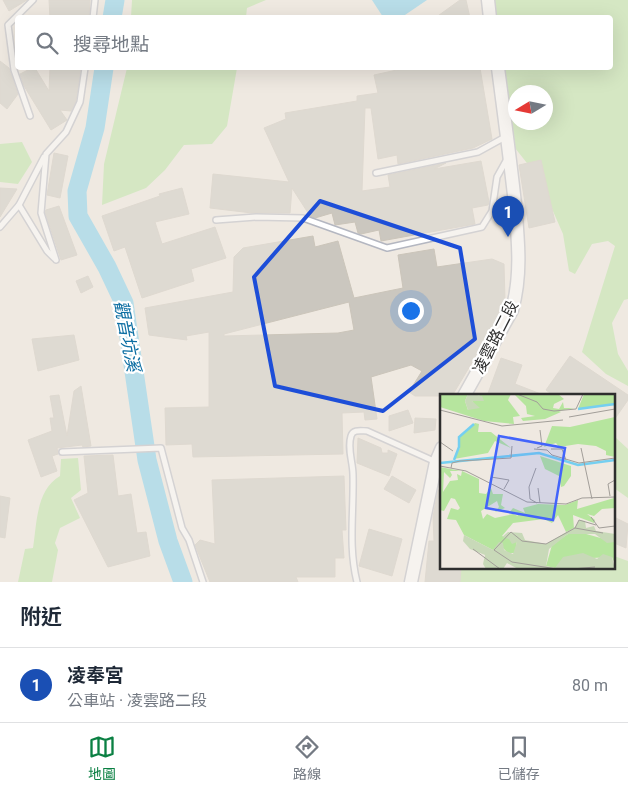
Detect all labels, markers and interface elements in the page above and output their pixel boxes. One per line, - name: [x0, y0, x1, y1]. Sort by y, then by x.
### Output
- search box: [15, 15, 613, 70]
- icon: search: [33, 29, 61, 57]
- text: 搜尋地點: [73, 33, 149, 56]
- north arrow: [508, 85, 553, 130]
- pin: 1: [492, 196, 524, 237]
- street label: 凌雲路二段: [469, 297, 522, 377]
- your location: [398, 298, 424, 324]
- water label: 觀音坑溪: [110, 299, 145, 376]
- inset map: [440, 394, 616, 570]
- text: 附近: [20, 605, 62, 629]
- text: 凌奉宮: [67, 664, 124, 687]
- text: 1: [31, 676, 41, 695]
- text: 80 m: [572, 676, 608, 695]
- text: 公車站 · 凌雲路二段: [67, 691, 207, 710]
- tab: 地圖: [88, 733, 116, 783]
- tab: 路線: [293, 733, 321, 783]
- tab: 已儲存: [498, 733, 540, 783]

